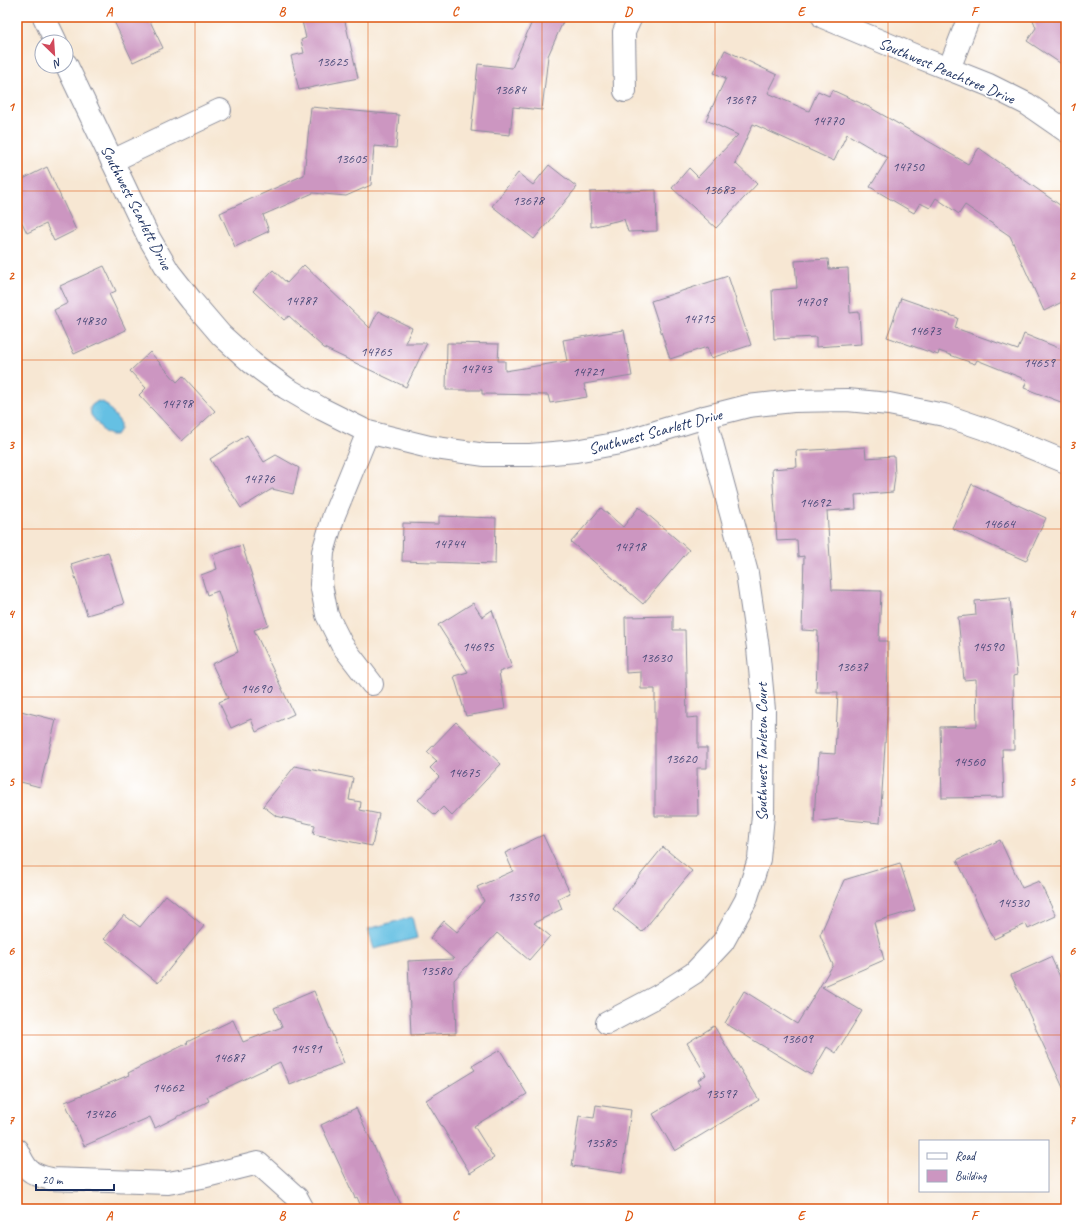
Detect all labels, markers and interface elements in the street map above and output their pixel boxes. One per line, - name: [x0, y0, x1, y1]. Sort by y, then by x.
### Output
- text: A: [106, 4, 114, 20]
- text: B: [279, 4, 287, 20]
- text: C: [452, 4, 460, 20]
- text: D: [624, 4, 633, 20]
- text: E: [798, 4, 807, 20]
- text: F: [971, 4, 980, 20]
- street label: Southwest Peachtree Drive: [876, 33, 1019, 109]
- north arrow: [34, 34, 74, 74]
- house number: 13625: [316, 53, 348, 70]
- text: N: [50, 55, 64, 72]
- house number: 13684: [494, 81, 527, 98]
- house number: 13697: [724, 91, 756, 108]
- text: 1: [8, 99, 16, 115]
- text: 1: [1069, 99, 1077, 115]
- house number: 14770: [812, 112, 845, 129]
- street label: Southwest Scarlett Drive: [96, 142, 177, 275]
- house number: 13605: [335, 150, 367, 167]
- house number: 14750: [892, 158, 925, 175]
- house number: 13683: [703, 181, 736, 198]
- house number: 13678: [512, 192, 545, 209]
- text: 2: [8, 268, 15, 284]
- text: 2: [1069, 268, 1076, 284]
- house number: 14787: [285, 292, 317, 309]
- house number: 14709: [795, 293, 828, 310]
- house number: 14715: [683, 310, 715, 327]
- house number: 14830: [74, 312, 107, 329]
- house number: 14673: [909, 322, 942, 339]
- house number: 14765: [360, 343, 392, 360]
- house number: 14659: [1023, 354, 1056, 371]
- house number: 14743: [460, 360, 493, 377]
- house number: 14721: [572, 363, 604, 380]
- house number: 14798: [161, 395, 194, 412]
- street label: Southwest Scarlett Drive: [586, 404, 726, 459]
- text: 3: [8, 437, 15, 453]
- text: 3: [1069, 437, 1076, 453]
- house number: 14776: [243, 470, 275, 487]
- house number: 14692: [799, 494, 832, 511]
- house number: 14664: [983, 515, 1016, 532]
- house number: 14744: [433, 535, 466, 552]
- house number: 14718: [614, 538, 647, 555]
- text: 4: [8, 606, 16, 622]
- text: 4: [1069, 606, 1077, 622]
- house number: 14695: [462, 638, 494, 655]
- house number: 14590: [972, 638, 1005, 655]
- house number: 13630: [640, 649, 673, 666]
- house number: 13637: [836, 658, 868, 675]
- house number: 14690: [240, 680, 273, 697]
- street label: Southwest Tarleton Court: [752, 681, 772, 821]
- house number: 13620: [665, 750, 698, 767]
- house number: 14560: [953, 753, 986, 770]
- house number: 14675: [448, 764, 480, 781]
- text: 5: [8, 774, 15, 790]
- text: 5: [1069, 774, 1076, 790]
- house number: 13590: [507, 888, 540, 905]
- house number: 14530: [997, 894, 1030, 911]
- text: 6: [8, 943, 15, 959]
- text: 6: [1069, 943, 1076, 959]
- house number: 13580: [420, 962, 453, 979]
- house number: 13609: [781, 1030, 814, 1047]
- house number: 14591: [290, 1040, 322, 1057]
- house number: 14687: [213, 1049, 245, 1066]
- house number: 14662: [152, 1079, 185, 1096]
- house number: 13597: [705, 1085, 737, 1102]
- house number: 13426: [84, 1105, 116, 1122]
- text: 7: [8, 1112, 15, 1128]
- text: 7: [1069, 1112, 1076, 1128]
- house number: 13585: [585, 1134, 617, 1151]
- legend: [919, 1140, 1049, 1192]
- text: Road: [955, 1148, 977, 1164]
- scale bar: [36, 1166, 114, 1192]
- text: Building: [955, 1168, 987, 1184]
- text: 20 m: [42, 1172, 64, 1188]
- text: A: [106, 1208, 114, 1224]
- text: B: [279, 1208, 287, 1224]
- text: C: [452, 1208, 460, 1224]
- text: D: [624, 1208, 633, 1224]
- text: E: [798, 1208, 807, 1224]
- text: F: [971, 1208, 980, 1224]

